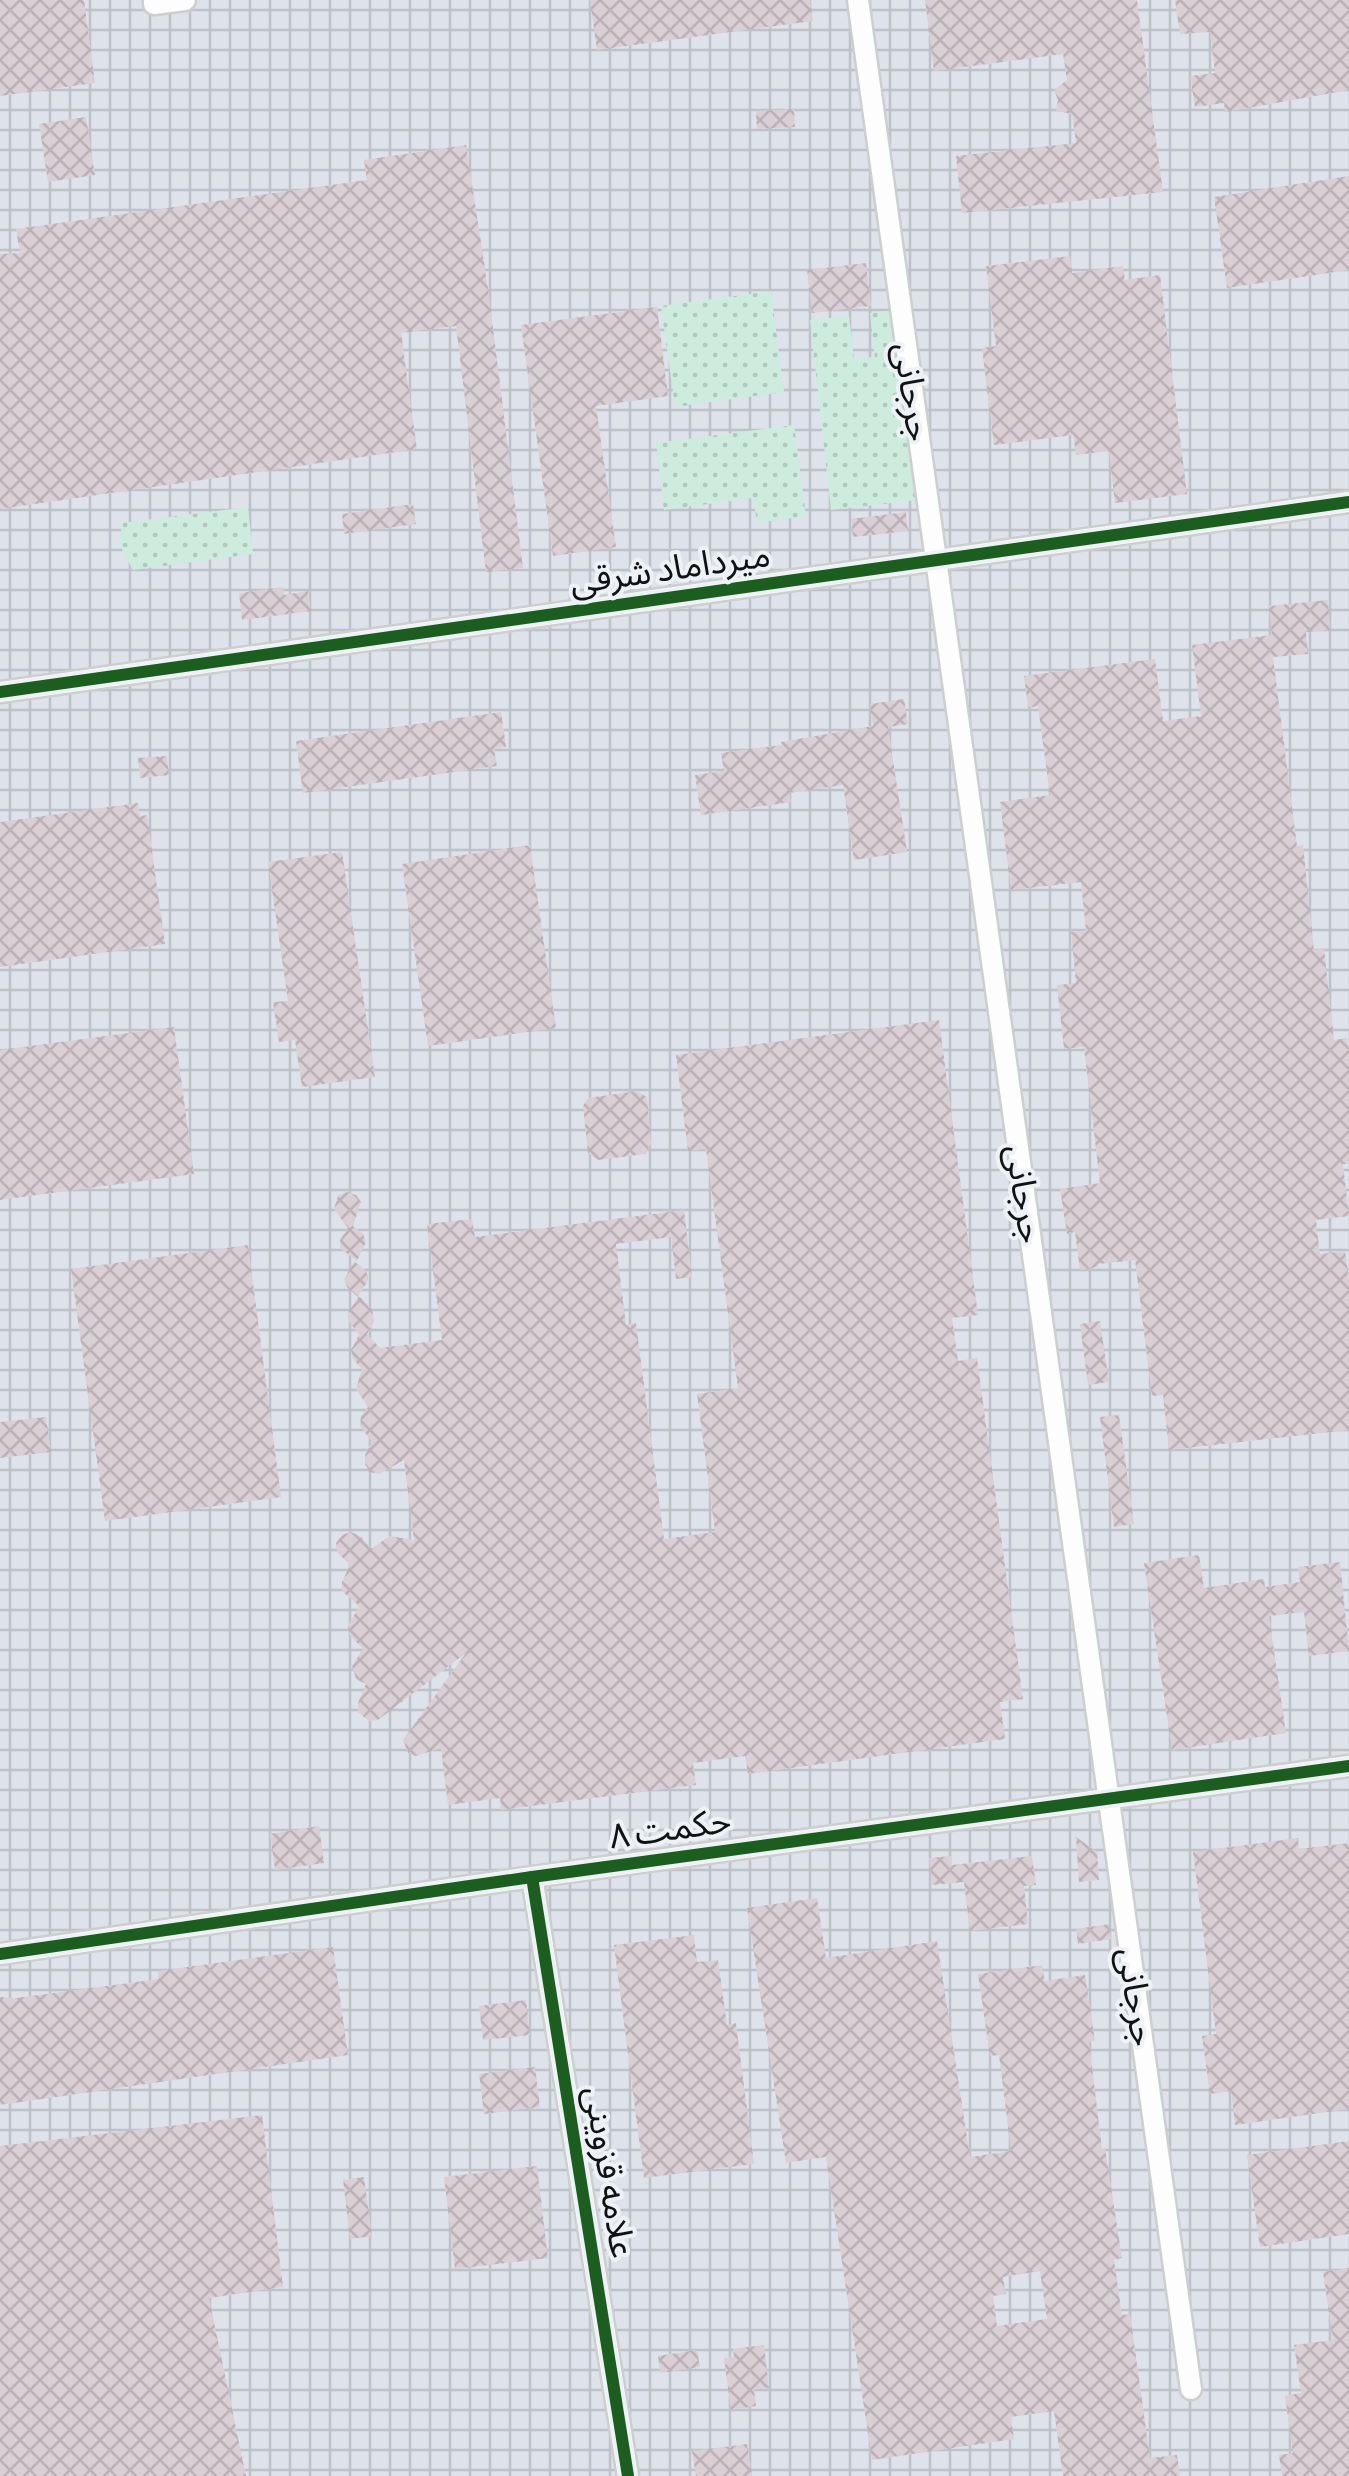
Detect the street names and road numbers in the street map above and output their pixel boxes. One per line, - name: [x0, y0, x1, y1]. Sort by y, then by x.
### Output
- street label: جرجانی: [886, 341, 936, 444]
- street label: میرداماد شرقی: [568, 538, 773, 602]
- street label: جرجانی: [998, 1143, 1048, 1246]
- street label: حکمت ۸: [607, 1804, 733, 1855]
- street label: جرجانی: [1110, 1946, 1160, 2049]
- street label: علامه قزوینی: [577, 2084, 639, 2261]

